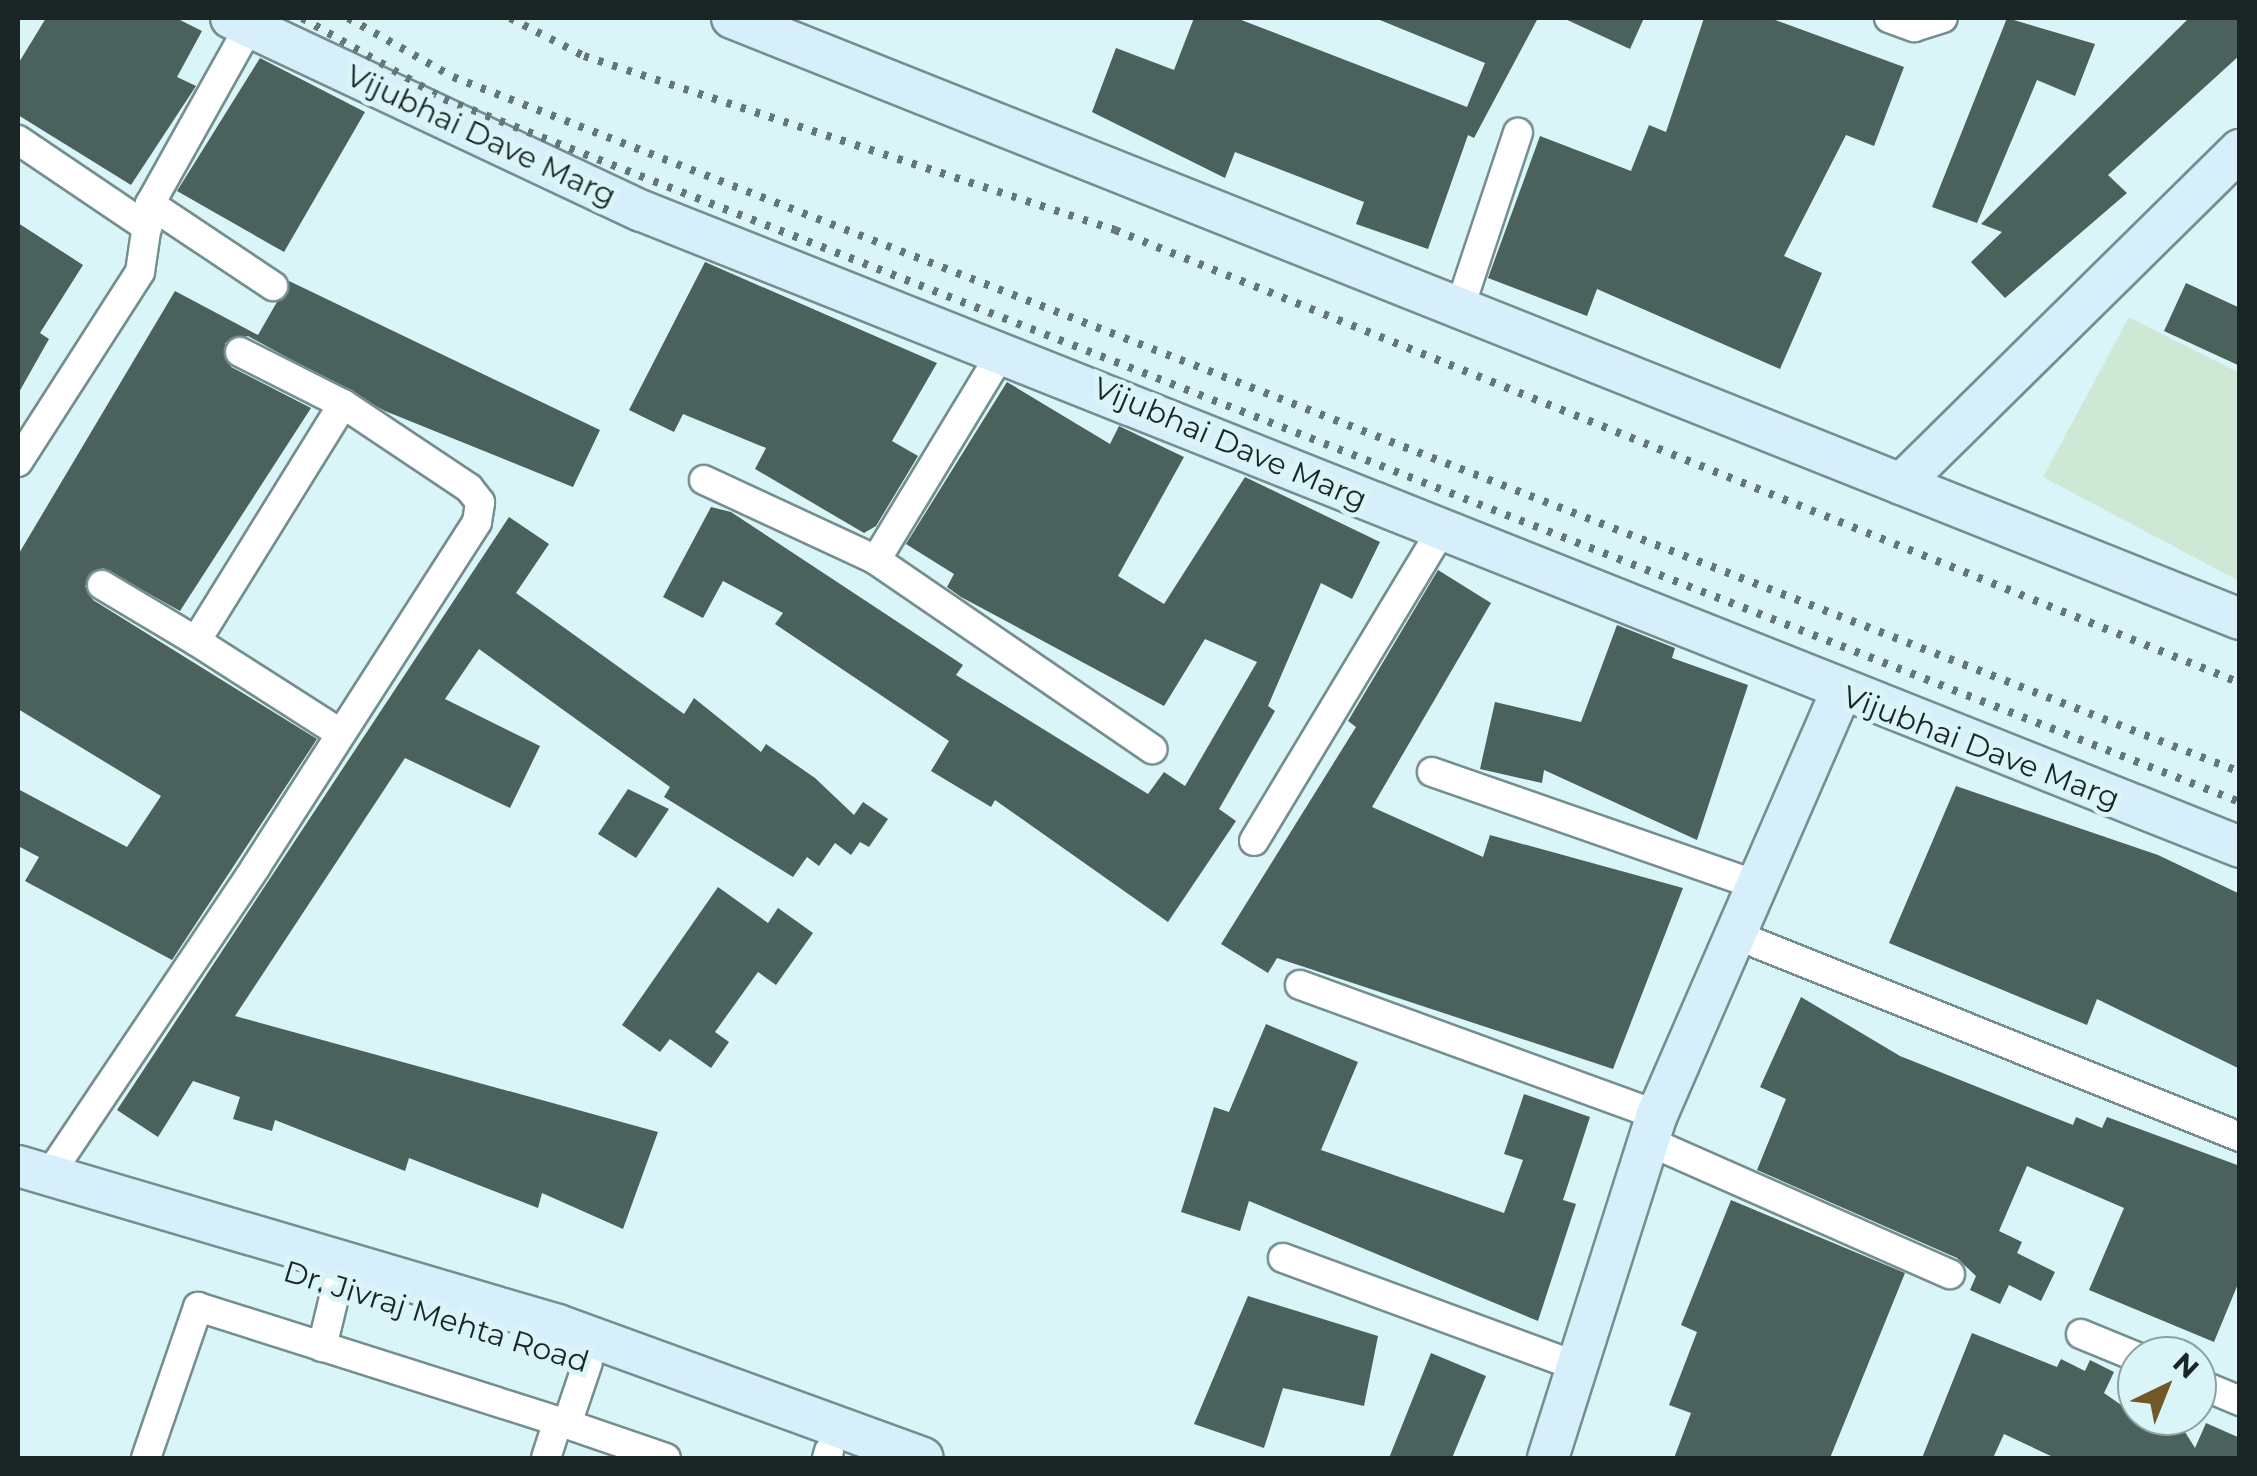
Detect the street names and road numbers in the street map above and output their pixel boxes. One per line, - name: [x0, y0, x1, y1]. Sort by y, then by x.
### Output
- street label: Vijubhai Dave Marg: [340, 58, 622, 214]
- street label: Vijubhai Dave Marg: [1088, 370, 1372, 518]
- street label: Vijubhai Dave Marg: [1837, 679, 2125, 817]
- street label: Dr. Jivraj Mehta Road: [279, 1253, 593, 1381]

